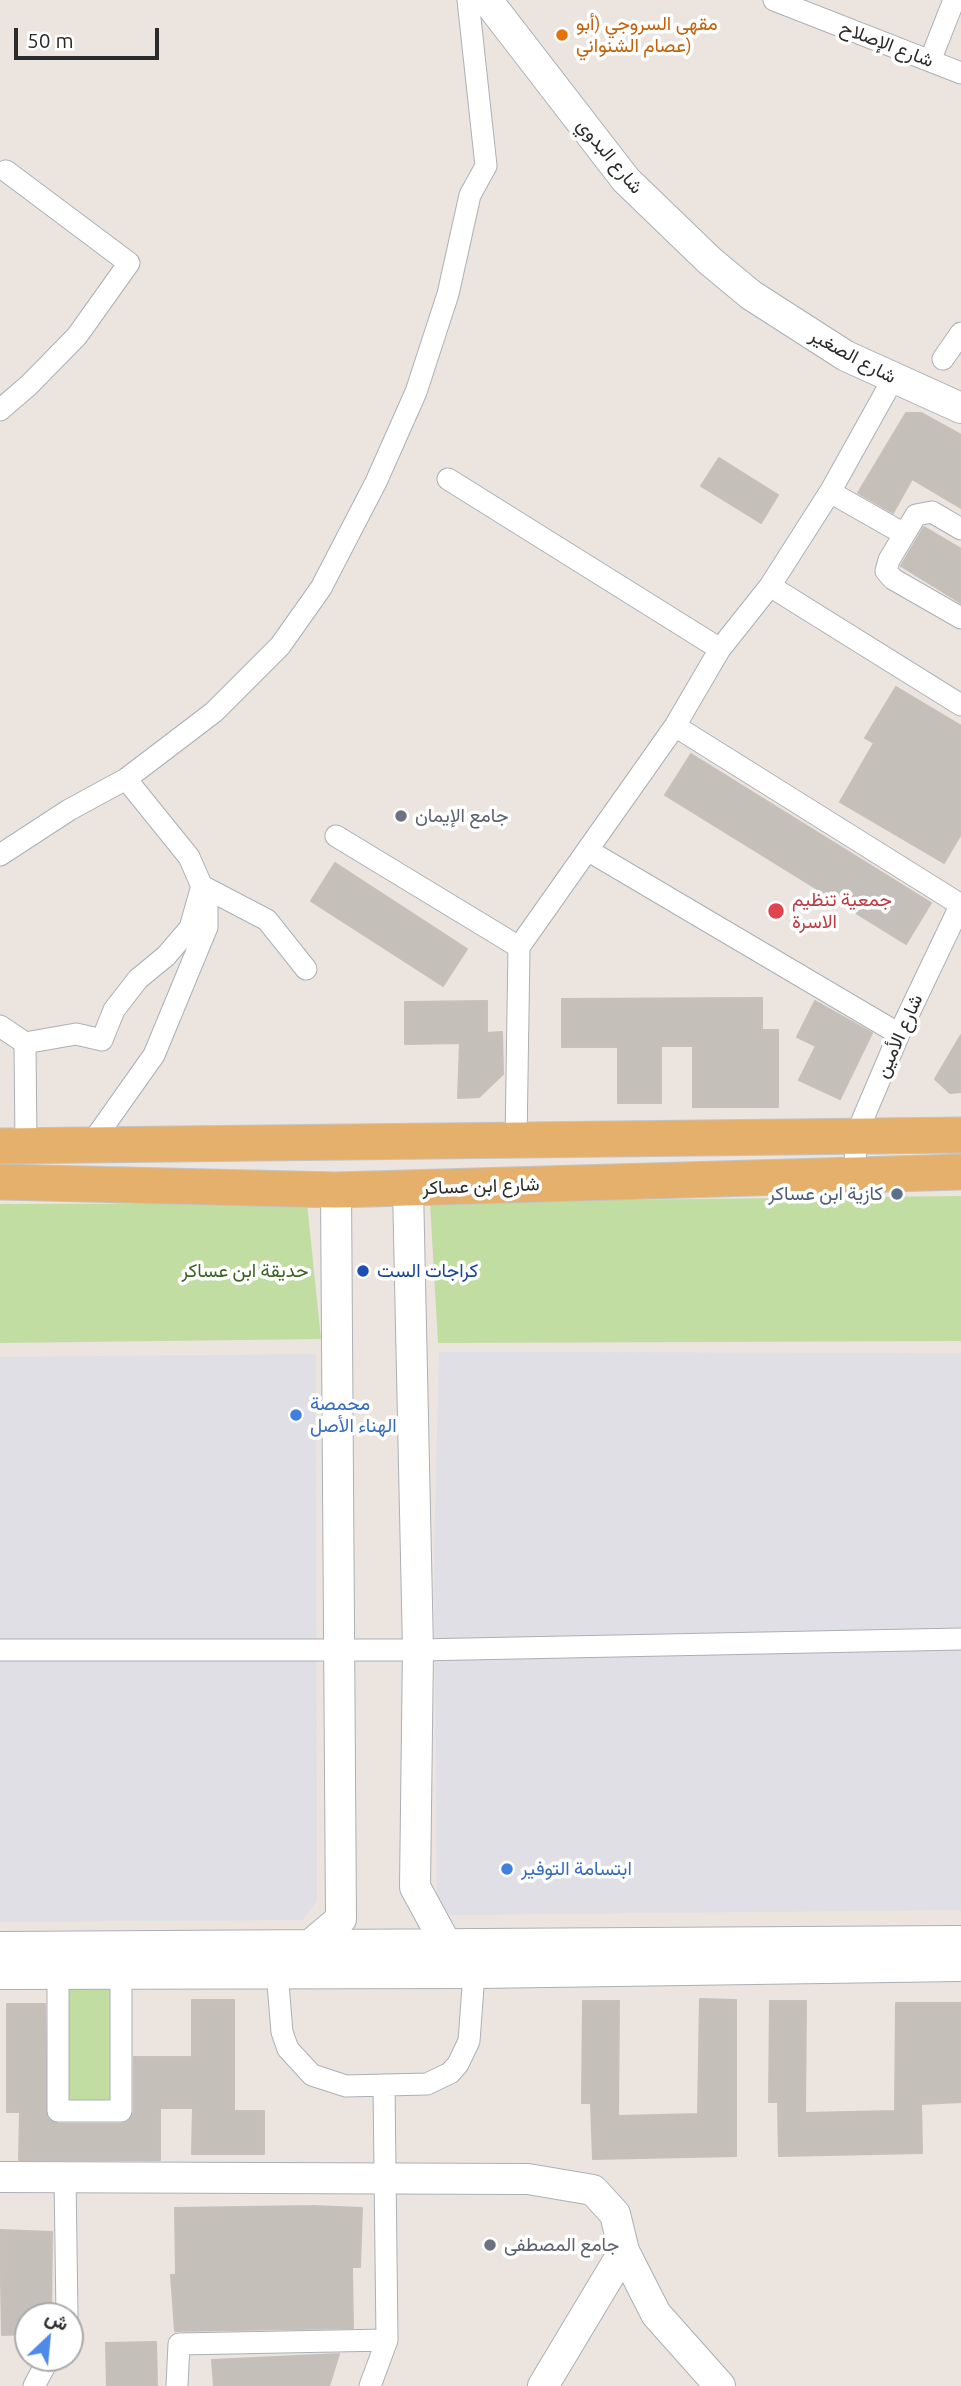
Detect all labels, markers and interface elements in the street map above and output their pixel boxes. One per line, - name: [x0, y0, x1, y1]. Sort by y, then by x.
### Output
- place label: مقهى السروجي (أبو عصام الشنواني): [576, 13, 718, 57]
- scale bar: [18, 14, 163, 58]
- street label: شارع الإصلاح: [837, 16, 937, 72]
- marker: مقهى السروجي (أبو عصام الشنواني): [554, 27, 570, 43]
- text: 50 m: [27, 28, 74, 52]
- street label: شارع البدوي: [572, 114, 648, 198]
- street label: شارع الصغير: [806, 324, 900, 388]
- place label: جامع الإيمان: [415, 805, 508, 827]
- marker: جامع الإيمان: [393, 808, 409, 824]
- place label: جمعية تنظيم الاسرة: [792, 889, 892, 933]
- marker: جمعية تنظيم الاسرة: [766, 901, 786, 921]
- street label: شارع الأمين: [870, 991, 928, 1081]
- street label: شارع ابن عساكر: [422, 1173, 540, 1199]
- place label: كازية ابن عساكر: [768, 1183, 883, 1205]
- marker: كازية ابن عساكر: [889, 1186, 905, 1202]
- park label: حديقة ابن عساكر: [181, 1260, 309, 1282]
- place label: كراجات الست: [377, 1260, 478, 1282]
- marker: كراجات الست: [355, 1263, 371, 1279]
- place label: محمصة الهناء الأصل: [310, 1393, 397, 1437]
- marker: محمصة الهناء الأصل: [288, 1407, 304, 1423]
- place label: ابتسامة التوفير: [521, 1858, 632, 1880]
- marker: ابتسامة التوفير: [499, 1861, 515, 1877]
- place label: جامع المصطفى: [504, 2234, 619, 2256]
- marker: جامع المصطفى: [482, 2237, 498, 2253]
- north arrow: [14, 2302, 84, 2372]
- text: ش: [42, 2305, 72, 2335]

